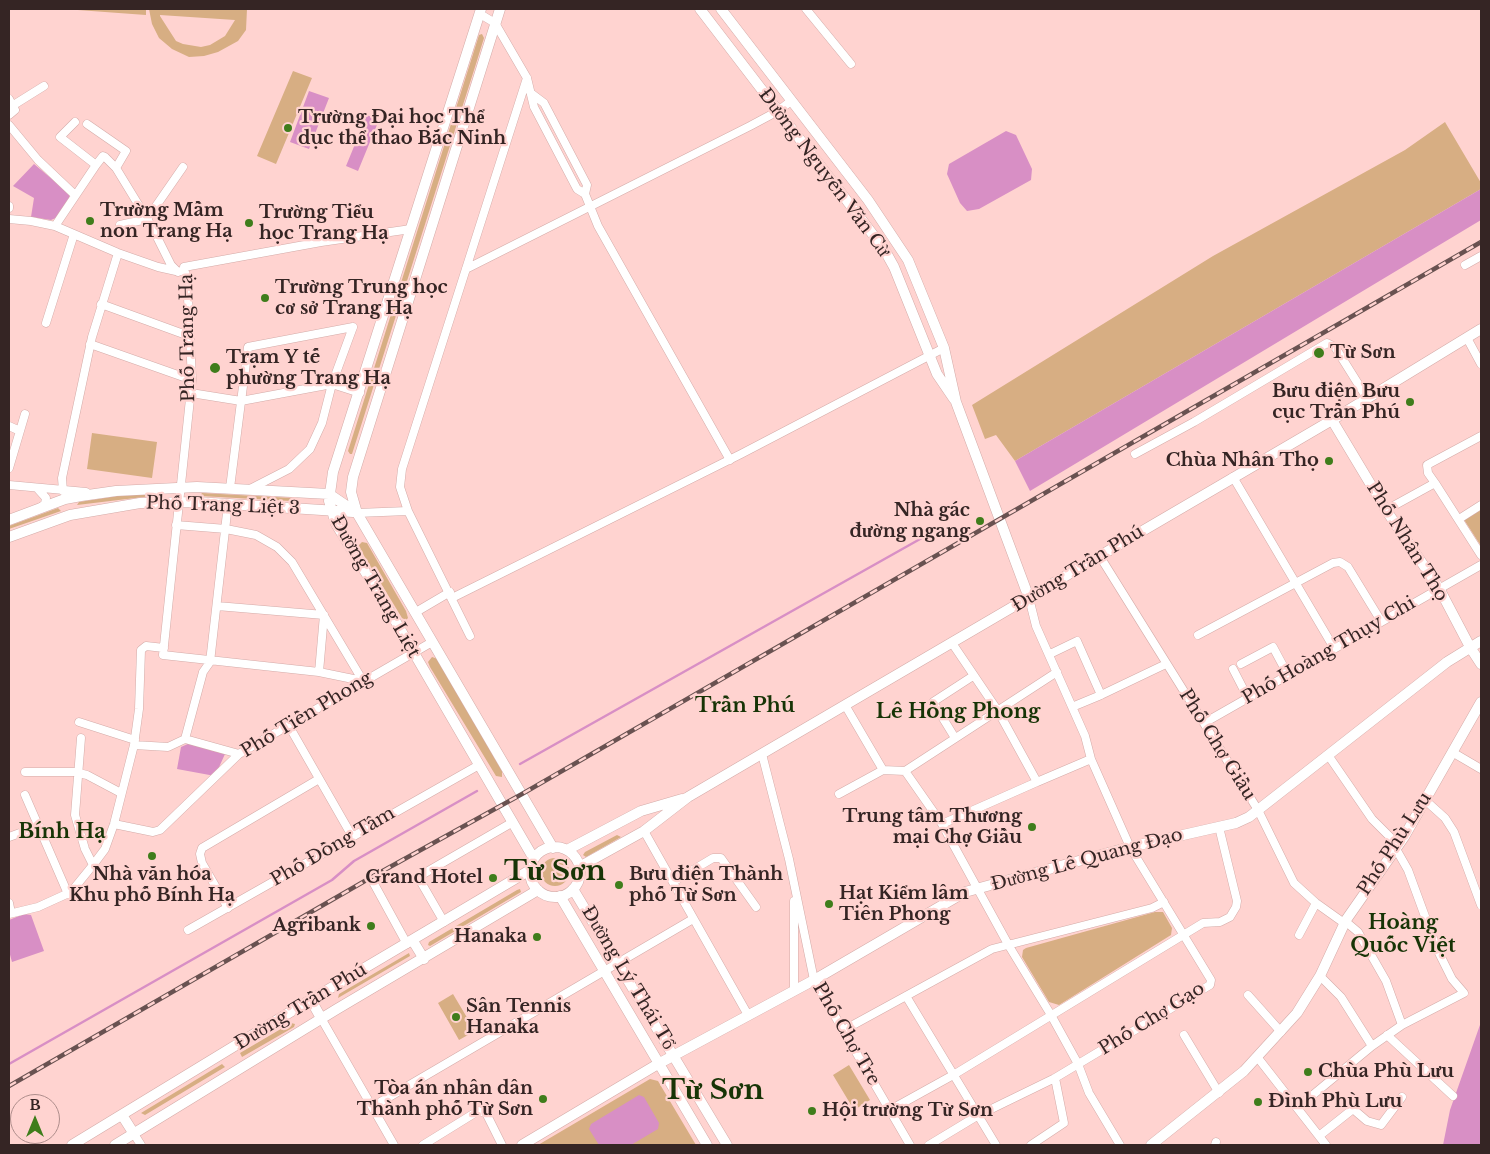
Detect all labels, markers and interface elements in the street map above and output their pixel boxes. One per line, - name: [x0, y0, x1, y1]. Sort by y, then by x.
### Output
- street label: Đường Nguyễn Văn Cừ: [754, 85, 894, 261]
- place label: Trường Đại học Thể dục thể thao Bắc Ninh: [298, 107, 506, 150]
- marker: Trường Đại học Thể dục thể thao Bắc Ninh: [282, 122, 294, 134]
- place label: Trường Mầm non Trang Hạ: [100, 200, 233, 242]
- place label: Trường Tiểu học Trang Hạ: [259, 202, 388, 244]
- marker: Trường Mầm non Trang Hạ: [84, 215, 96, 227]
- marker: Trường Tiểu học Trang Hạ: [243, 217, 255, 229]
- street label: Phố Trang Hạ: [176, 274, 200, 402]
- place label: Trường Trung học cơ sở Trang Hạ: [275, 277, 448, 320]
- marker: Trường Trung học cơ sở Trang Hạ: [259, 292, 271, 304]
- place label: Từ Sơn: [1330, 342, 1395, 364]
- marker: Từ Sơn: [1312, 346, 1326, 360]
- place label: Trạm Y tế phường Trang Hạ: [226, 347, 391, 389]
- marker: Trạm Y tế phường Trang Hạ: [208, 361, 222, 375]
- place label: Bưu điện Bưu cục Trần Phú: [1272, 381, 1400, 424]
- marker: Bưu điện Bưu cục Trần Phú: [1404, 396, 1416, 408]
- place label: Chùa Nhân Thọ: [1166, 450, 1319, 472]
- marker: Chùa Nhân Thọ: [1323, 455, 1335, 467]
- street label: Phố Nhân Thọ: [1362, 478, 1452, 606]
- street label: Phố Trang Liệt 3: [145, 493, 301, 519]
- place label: Nhà gác đường ngang: [849, 500, 970, 542]
- street label: Đường Trang Liệt: [326, 512, 424, 662]
- marker: Nhà gác đường ngang: [974, 515, 986, 527]
- street label: Đường Trần Phú: [1008, 521, 1148, 617]
- street label: Phố Hoàng Thụy Chi: [1239, 593, 1419, 709]
- street label: Phố Tiền Phong: [237, 667, 377, 763]
- street label: Phố Chợ Giầu: [1174, 685, 1260, 805]
- district label: Trần Phú: [695, 694, 795, 718]
- district label: Lê Hồng Phong: [876, 700, 1040, 724]
- street label: Phố Phù Lưu: [1354, 788, 1436, 900]
- street label: Phố Đồng Tâm: [267, 803, 399, 891]
- place label: Trung tâm Thương mại Chợ Giầu: [843, 806, 1022, 849]
- district label: Bính Hạ: [18, 820, 106, 844]
- marker: Trung tâm Thương mại Chợ Giầu: [1026, 821, 1038, 833]
- street label: Đường Lê Quang Đạo: [989, 824, 1185, 896]
- marker: Nhà văn hóa Khu phố Bính Hạ: [146, 850, 158, 862]
- district label: Từ Sơn: [504, 855, 606, 889]
- place label: Nhà văn hóa Khu phố Bính Hạ: [69, 864, 235, 906]
- place label: Bưu điện Thành phố Từ Sơn: [629, 864, 783, 906]
- place label: Grand Hotel: [365, 867, 483, 889]
- marker: Grand Hotel: [487, 872, 499, 884]
- marker: Bưu điện Thành phố Từ Sơn: [613, 879, 625, 891]
- place label: Hạt Kiểm lâm Tiên Phong: [839, 883, 969, 926]
- marker: Hạt Kiểm lâm Tiên Phong: [823, 898, 835, 910]
- street label: Đường Lý Thái Tổ: [577, 902, 679, 1054]
- district label: Hoàng Quốc Việt: [1350, 911, 1456, 958]
- place label: Agribank: [272, 915, 361, 937]
- marker: Agribank: [365, 920, 377, 932]
- place label: Hanaka: [454, 926, 527, 948]
- marker: Hanaka: [531, 931, 543, 943]
- street label: Đường Trần Phú: [231, 959, 371, 1055]
- street label: Phố Chợ Gạo: [1095, 978, 1209, 1060]
- street label: Phố Chợ Tre: [808, 979, 884, 1089]
- place label: Sân Tennis Hanaka: [466, 996, 571, 1038]
- marker: Sân Tennis Hanaka: [450, 1011, 462, 1023]
- place label: Chùa Phù Lưu: [1318, 1061, 1454, 1083]
- marker: Chùa Phù Lưu: [1302, 1066, 1314, 1078]
- district label: Từ Sơn: [662, 1074, 764, 1108]
- place label: Tòa án nhân dân Thành phố Từ Sơn: [357, 1078, 533, 1120]
- place label: Đình Phù Lưu: [1268, 1091, 1402, 1113]
- marker: Tòa án nhân dân Thành phố Từ Sơn: [537, 1093, 549, 1105]
- north arrow: [10, 1094, 60, 1144]
- text: B: [29, 1096, 41, 1114]
- marker: Đình Phù Lưu: [1252, 1096, 1264, 1108]
- place label: Hội trường Từ Sơn: [822, 1100, 993, 1122]
- marker: Hội trường Từ Sơn: [806, 1105, 818, 1117]

